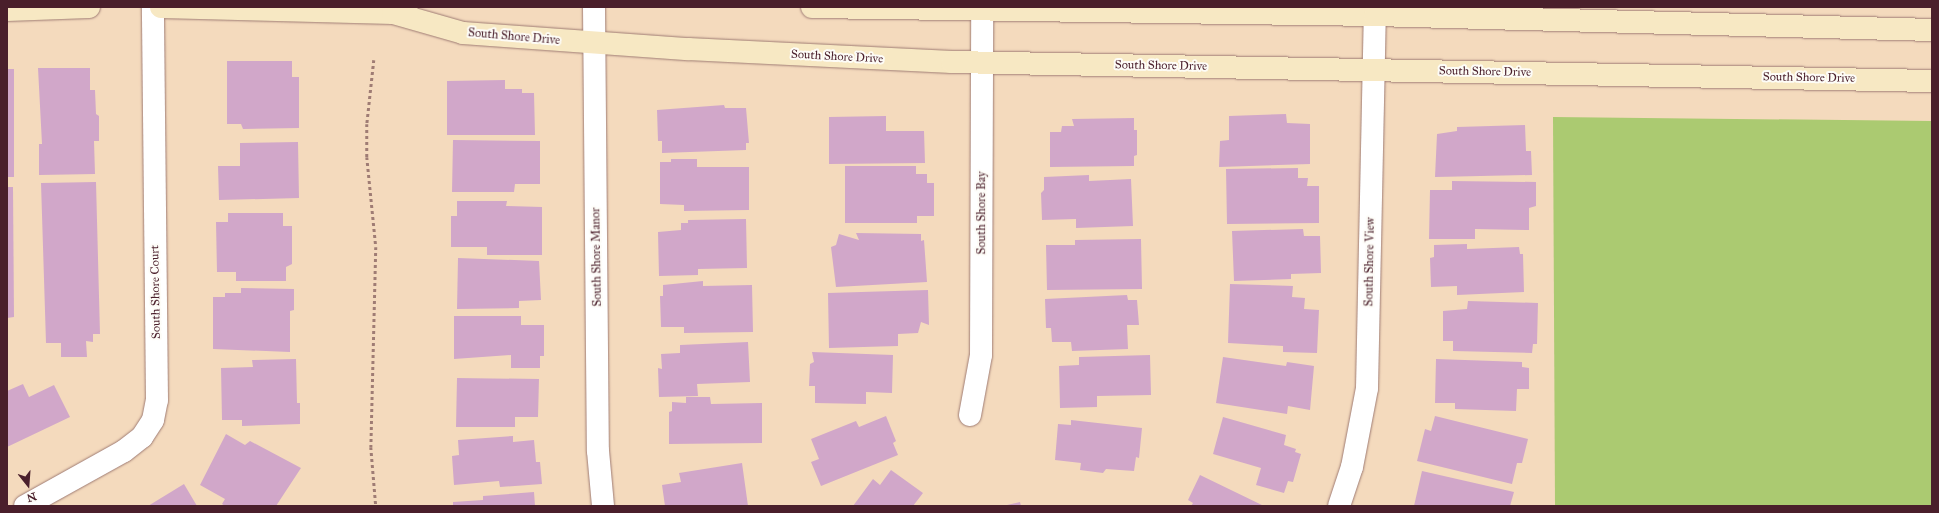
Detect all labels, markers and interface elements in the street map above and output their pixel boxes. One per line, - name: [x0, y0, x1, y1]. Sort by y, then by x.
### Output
- street label: South Shore Drive: [467, 26, 561, 48]
- street label: South Shore Drive: [791, 47, 883, 67]
- street label: South Shore Drive: [1115, 58, 1207, 74]
- street label: South Shore Drive: [1439, 64, 1531, 80]
- street label: South Shore Drive: [1763, 70, 1855, 86]
- street label: South Shore Bay: [975, 171, 989, 255]
- street label: South Shore Manor: [589, 207, 605, 307]
- street label: South Shore View: [1362, 217, 1378, 307]
- street label: South Shore Court: [148, 245, 164, 339]
- north arrow: [8, 465, 48, 505]
- text: N: [25, 489, 38, 505]

